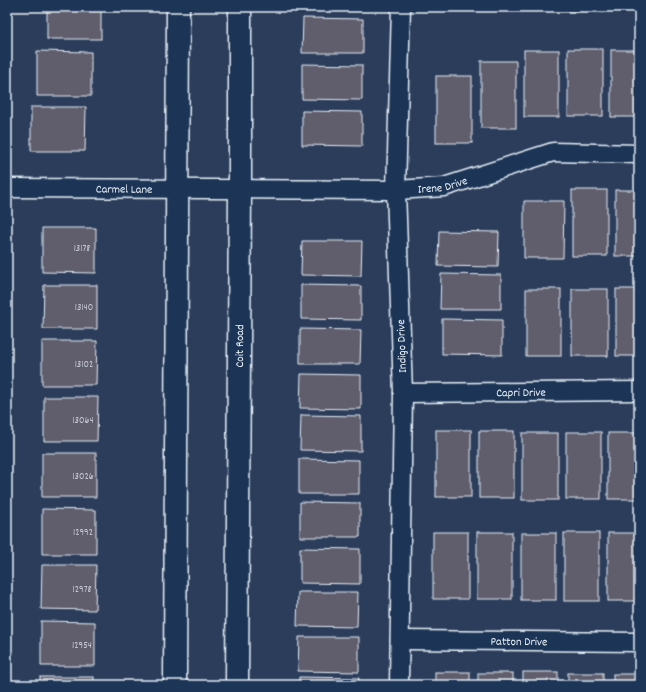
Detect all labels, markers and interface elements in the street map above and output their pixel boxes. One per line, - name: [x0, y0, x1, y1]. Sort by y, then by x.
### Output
- street label: Irene Drive: [417, 173, 470, 199]
- street label: Carmel Lane: [96, 181, 152, 199]
- house number: 13178: [74, 242, 90, 256]
- house number: 13140: [75, 301, 93, 315]
- street label: Indigo Drive: [393, 319, 412, 373]
- street label: Coit Road: [232, 324, 249, 368]
- house number: 13102: [75, 358, 93, 372]
- street label: Capri Drive: [496, 385, 546, 402]
- house number: 13064: [72, 414, 94, 428]
- house number: 13026: [72, 470, 94, 484]
- house number: 12992: [73, 526, 93, 540]
- house number: 12978: [73, 583, 91, 597]
- street label: Patton Drive: [491, 634, 547, 651]
- house number: 12954: [72, 639, 92, 653]

